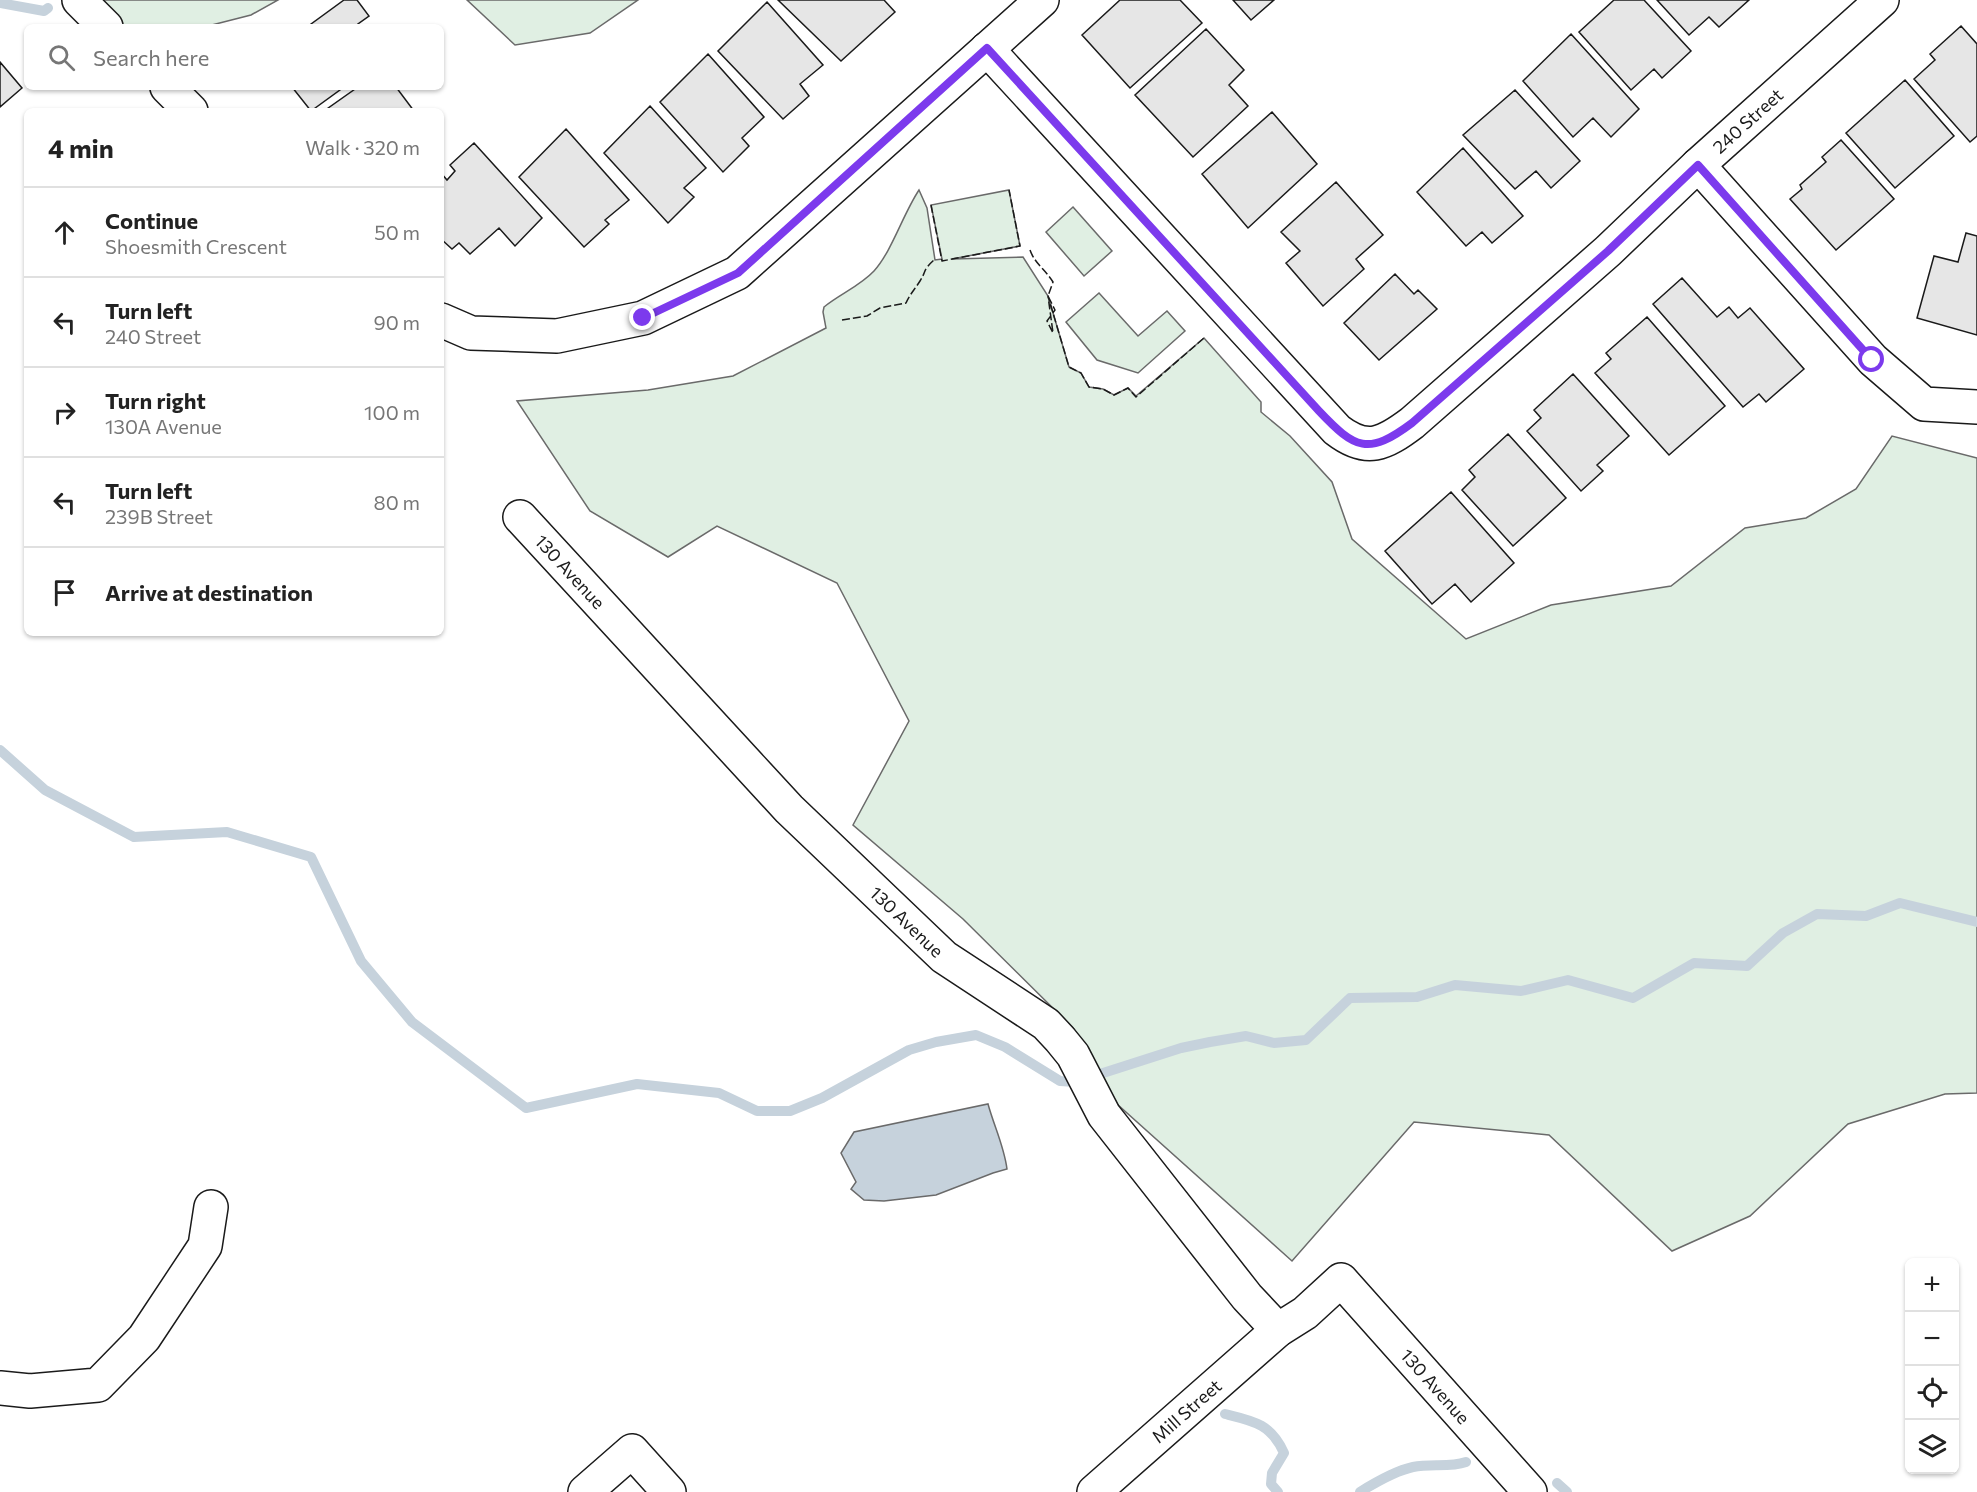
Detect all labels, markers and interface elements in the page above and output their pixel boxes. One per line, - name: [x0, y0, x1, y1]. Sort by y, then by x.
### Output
- search box: [24, 24, 444, 90]
- icon: search: [45, 41, 78, 74]
- text: Search here: [93, 44, 209, 71]
- street label: 240 Street: [1708, 83, 1787, 158]
- text: 4 min: [48, 132, 114, 163]
- text: Walk · 320 m: [305, 135, 420, 159]
- text: Continue: [105, 207, 198, 234]
- icon: ahead: [48, 216, 81, 249]
- text: 50 m: [374, 220, 420, 244]
- text: Shoesmith Crescent: [105, 234, 287, 258]
- text: Turn left: [105, 297, 192, 324]
- route end: [629, 304, 655, 330]
- icon: left: [48, 306, 81, 339]
- text: 90 m: [374, 310, 420, 334]
- text: 240 Street: [105, 324, 201, 348]
- route start: [1858, 346, 1884, 372]
- text: Turn right: [105, 387, 206, 414]
- icon: right: [48, 396, 81, 429]
- text: 100 m: [364, 400, 420, 424]
- text: 130A Avenue: [105, 414, 222, 438]
- text: Turn left: [105, 477, 192, 504]
- icon: left: [48, 486, 81, 519]
- text: 80 m: [374, 490, 420, 514]
- text: 239B Street: [105, 504, 213, 528]
- street label: 130 Avenue: [530, 530, 610, 613]
- icon: arrive: [48, 576, 81, 609]
- text: Arrive at destination: [105, 579, 313, 606]
- street label: 130 Avenue: [866, 881, 948, 962]
- map controls: [1905, 1258, 1959, 1474]
- button: +: [1905, 1258, 1959, 1312]
- button: −: [1905, 1312, 1959, 1366]
- street label: 130 Avenue: [1396, 1344, 1475, 1428]
- button: locate: [1905, 1366, 1959, 1420]
- street label: Mill Street: [1147, 1374, 1226, 1447]
- button: layers: [1905, 1420, 1959, 1474]

